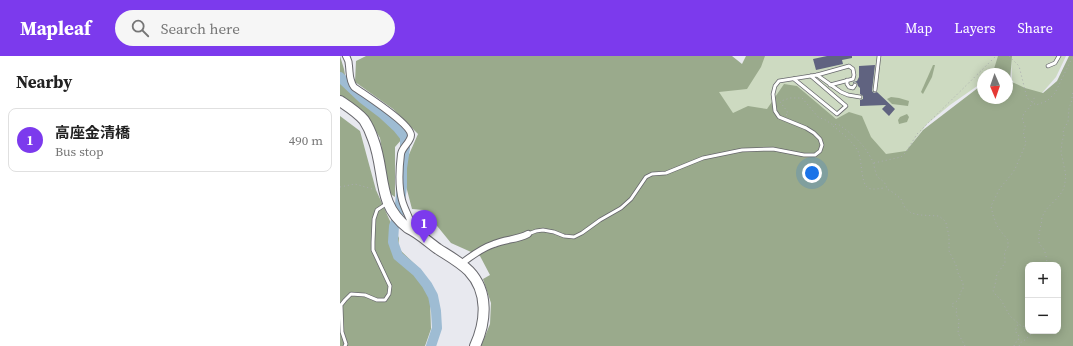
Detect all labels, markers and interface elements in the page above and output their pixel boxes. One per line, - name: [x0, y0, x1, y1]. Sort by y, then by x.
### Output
- search box: [115, 10, 395, 46]
- text: Mapleaf: [20, 15, 91, 41]
- icon: search: [129, 17, 151, 39]
- text: Search here: [161, 18, 240, 39]
- text: Map: [905, 18, 932, 38]
- text: Layers: [954, 18, 996, 38]
- text: Share: [1018, 18, 1053, 38]
- north arrow: [977, 68, 1013, 104]
- text: Nearby: [16, 70, 72, 94]
- text: 高座金清橋: [55, 122, 130, 143]
- text: 1: [26, 132, 34, 149]
- text: 490 m: [289, 132, 323, 149]
- text: Bus stop: [55, 143, 104, 160]
- your location: [802, 163, 822, 183]
- pin: 1: [411, 210, 437, 243]
- map controls: [1025, 262, 1061, 334]
- button: +: [1025, 262, 1061, 298]
- button: −: [1025, 298, 1061, 334]

